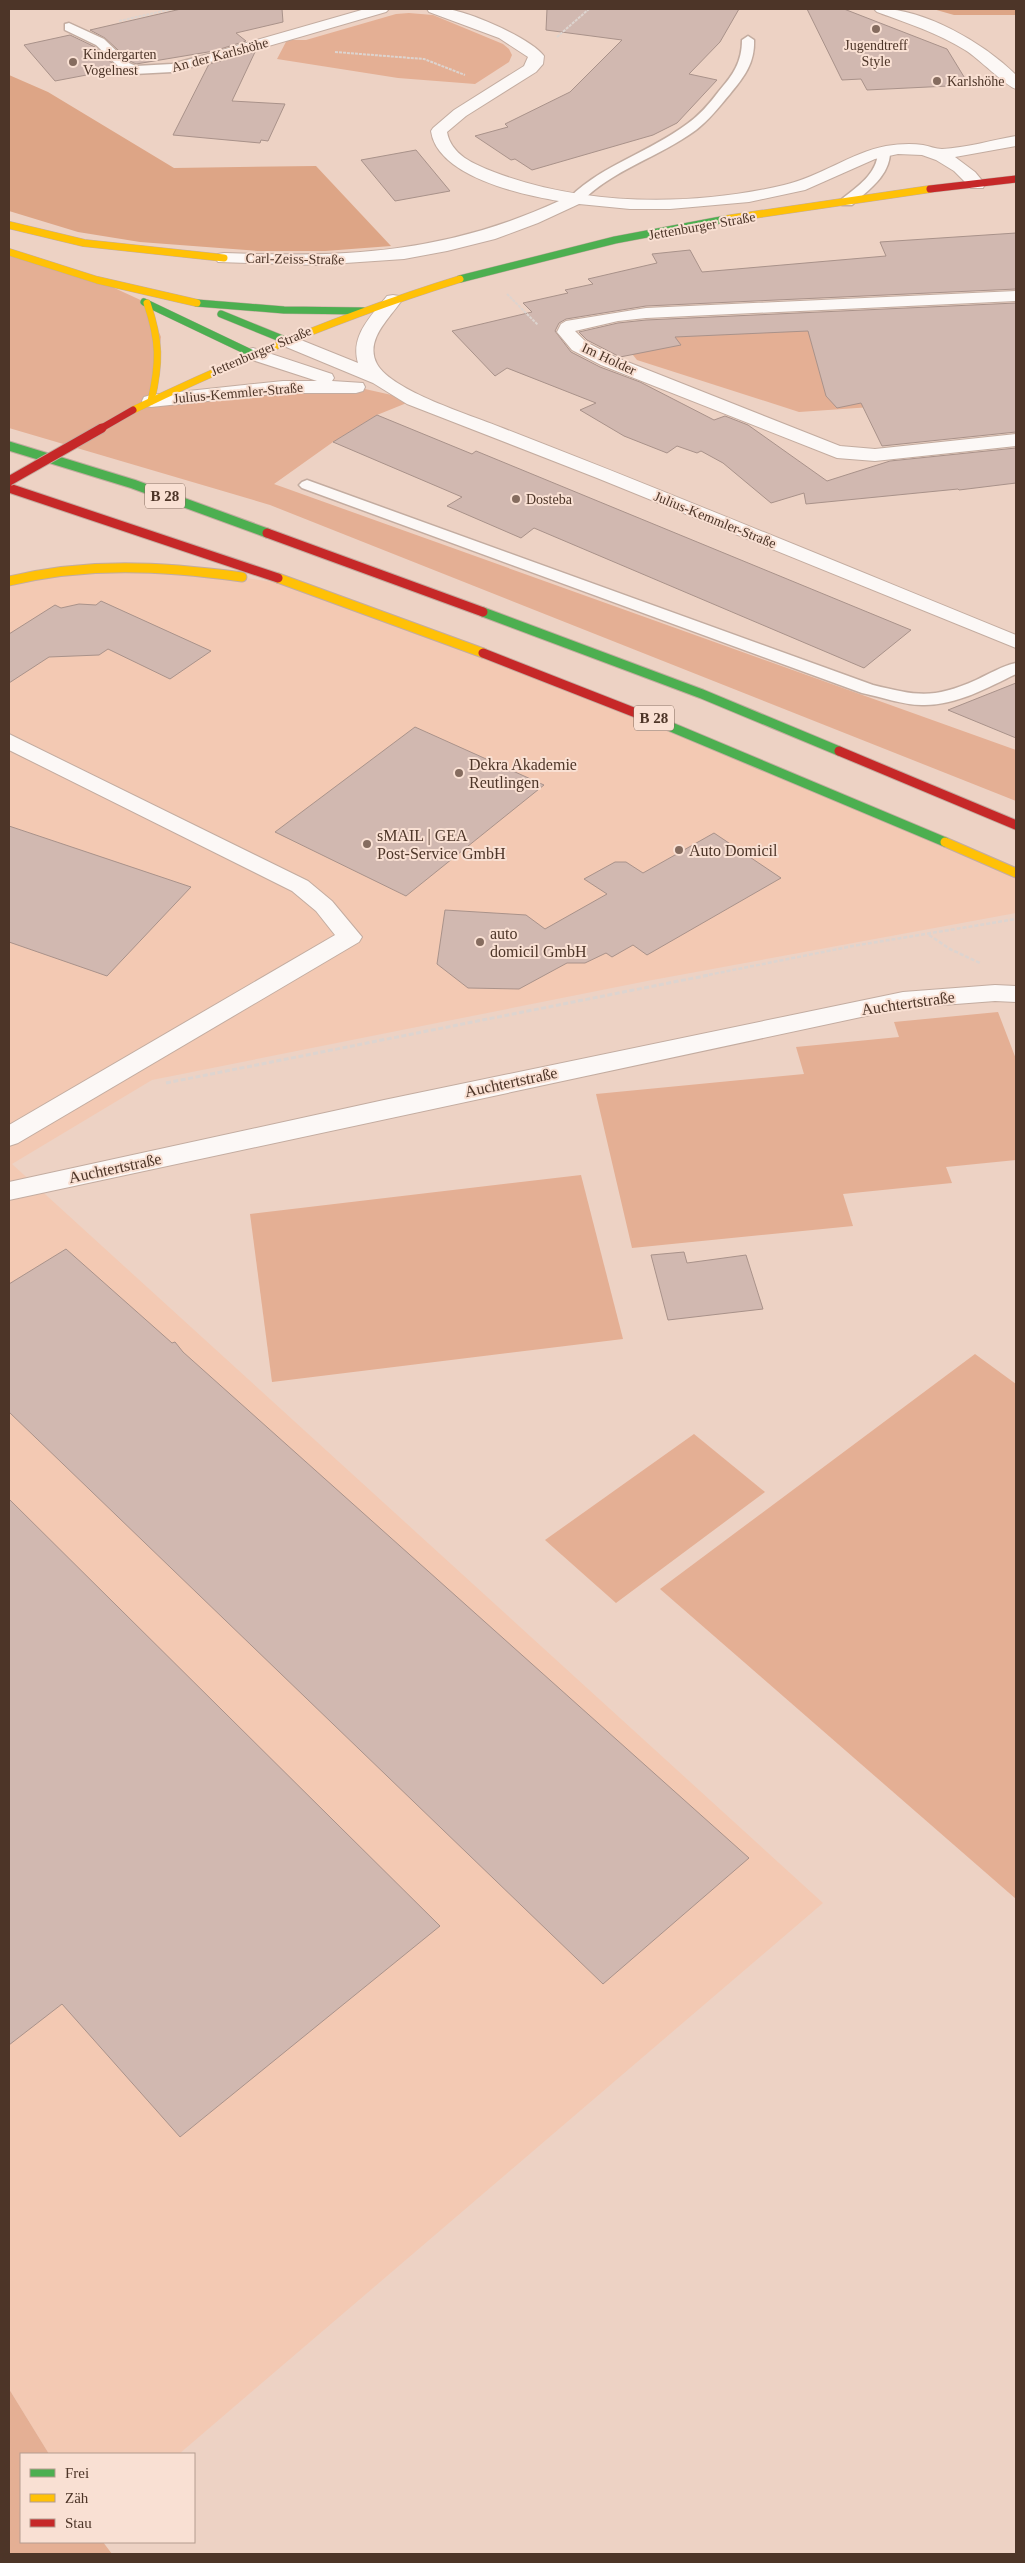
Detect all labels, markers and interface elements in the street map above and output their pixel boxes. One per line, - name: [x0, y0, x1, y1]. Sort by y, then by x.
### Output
- marker: Jugendtreff Style: [870, 23, 882, 35]
- street label: An der Karlshöhe: [170, 35, 270, 75]
- place label: Jugendtreff Style: [844, 38, 908, 69]
- place label: Kindergarten Vogelnest: [83, 47, 157, 78]
- marker: Kindergarten Vogelnest: [67, 56, 79, 68]
- place label: Karlshöhe: [947, 74, 1005, 89]
- marker: Karlshöhe: [931, 75, 943, 87]
- street label: Jettenburger Straße: [647, 209, 757, 243]
- street label: Carl-Zeiss-Straße: [246, 251, 344, 267]
- street label: Jettenburger Straße: [208, 323, 314, 379]
- street label: Im Holder: [580, 340, 639, 378]
- street label: Julius-Kemmler-Straße: [172, 380, 304, 406]
- road number: B 28: [145, 484, 185, 508]
- street label: Julius-Kemmler-Straße: [652, 489, 778, 551]
- place label: Dosteba: [526, 492, 573, 507]
- marker: Dosteba: [510, 493, 522, 505]
- road number: B 28: [634, 706, 674, 730]
- place label: Dekra Akademie Reutlingen: [469, 756, 577, 792]
- marker: Dekra Akademie Reutlingen: [453, 767, 465, 779]
- place label: sMAIL | GEA Post-Service GmbH: [377, 827, 506, 862]
- marker: sMAIL | GEA Post-Service GmbH: [361, 838, 373, 850]
- place label: Auto Domicil: [689, 842, 778, 859]
- marker: Auto Domicil: [673, 844, 685, 856]
- place label: auto domicil GmbH: [490, 925, 587, 960]
- marker: auto domicil GmbH: [474, 936, 486, 948]
- street label: Auchtertstraße: [860, 988, 956, 1018]
- street label: Auchtertstraße: [463, 1064, 559, 1100]
- street label: Auchtertstraße: [67, 1150, 163, 1186]
- legend: [20, 2453, 195, 2543]
- text: Frei: [65, 2465, 89, 2481]
- text: Zäh: [65, 2490, 89, 2506]
- text: Stau: [65, 2515, 92, 2531]

